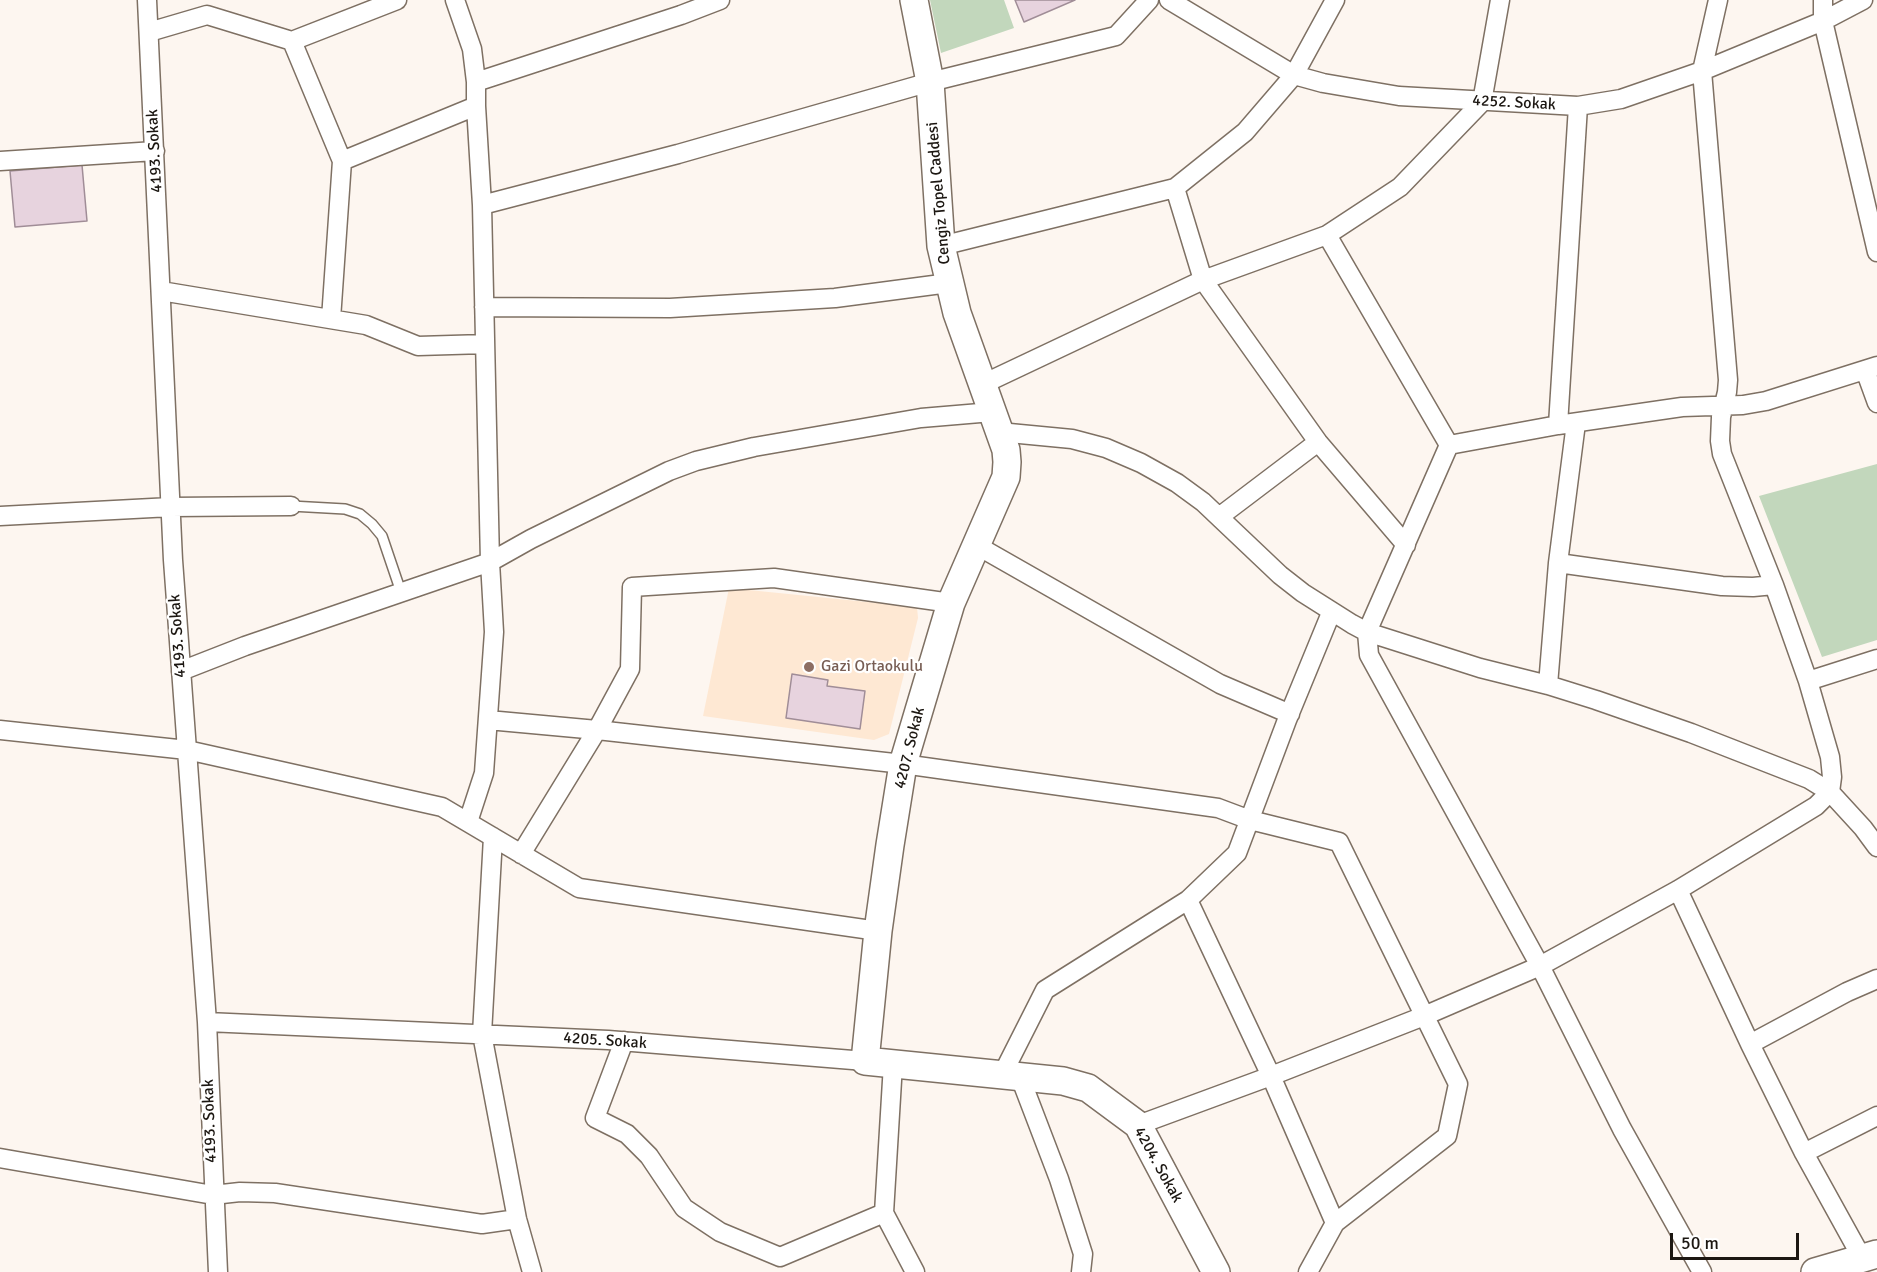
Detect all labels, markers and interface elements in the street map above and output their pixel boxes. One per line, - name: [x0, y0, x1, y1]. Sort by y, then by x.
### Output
- street label: 4252. Sokak: [1472, 91, 1556, 115]
- street label: 4193. Sokak: [143, 109, 167, 193]
- street label: Cengiz Topel Caddesi: [923, 121, 955, 265]
- street label: 4193. Sokak: [166, 594, 190, 678]
- place label: Gazi Ortaokulu: [821, 657, 923, 677]
- marker: Gazi Ortaokulu: [802, 660, 816, 674]
- street label: 4207. Sokak: [891, 705, 929, 791]
- street label: 4205. Sokak: [563, 1029, 647, 1053]
- street label: 4193. Sokak: [199, 1079, 221, 1163]
- street label: 4204. Sokak: [1129, 1124, 1187, 1206]
- scale bar: [1673, 1221, 1802, 1259]
- text: 50 m: [1681, 1232, 1719, 1254]

